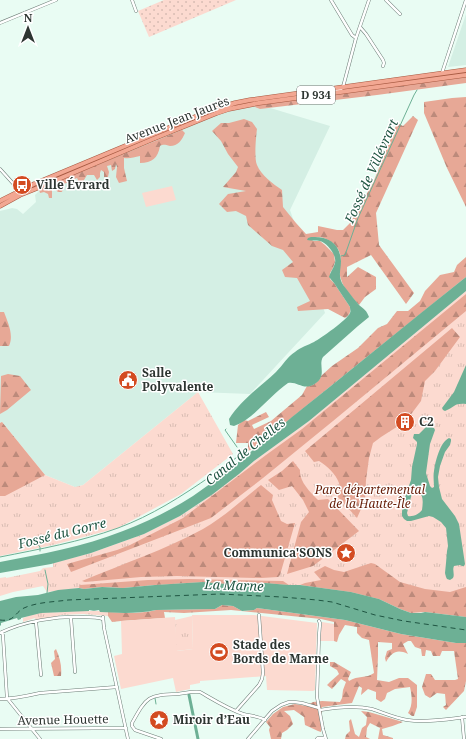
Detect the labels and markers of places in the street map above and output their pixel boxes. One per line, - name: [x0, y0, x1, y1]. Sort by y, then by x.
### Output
- bus stop icon: Ville Évrard: [11, 174, 33, 196]
- place label: Ville Évrard: [36, 176, 110, 193]
- place label: Salle Polyvalente: [142, 364, 214, 395]
- public building icon: Salle Polyvalente: [117, 369, 139, 391]
- building icon: C2: [394, 411, 416, 433]
- place label: C2: [419, 413, 434, 430]
- place icon: Communica'SONS: [335, 542, 357, 564]
- place label: Communica'SONS: [223, 544, 332, 561]
- place label: Stade des Bords de Marne: [233, 636, 329, 667]
- sports icon: Stade des Bords de Marne: [208, 641, 230, 663]
- place icon: Miroir d’Eau: [148, 709, 170, 731]
- place label: Miroir d’Eau: [173, 711, 250, 728]

